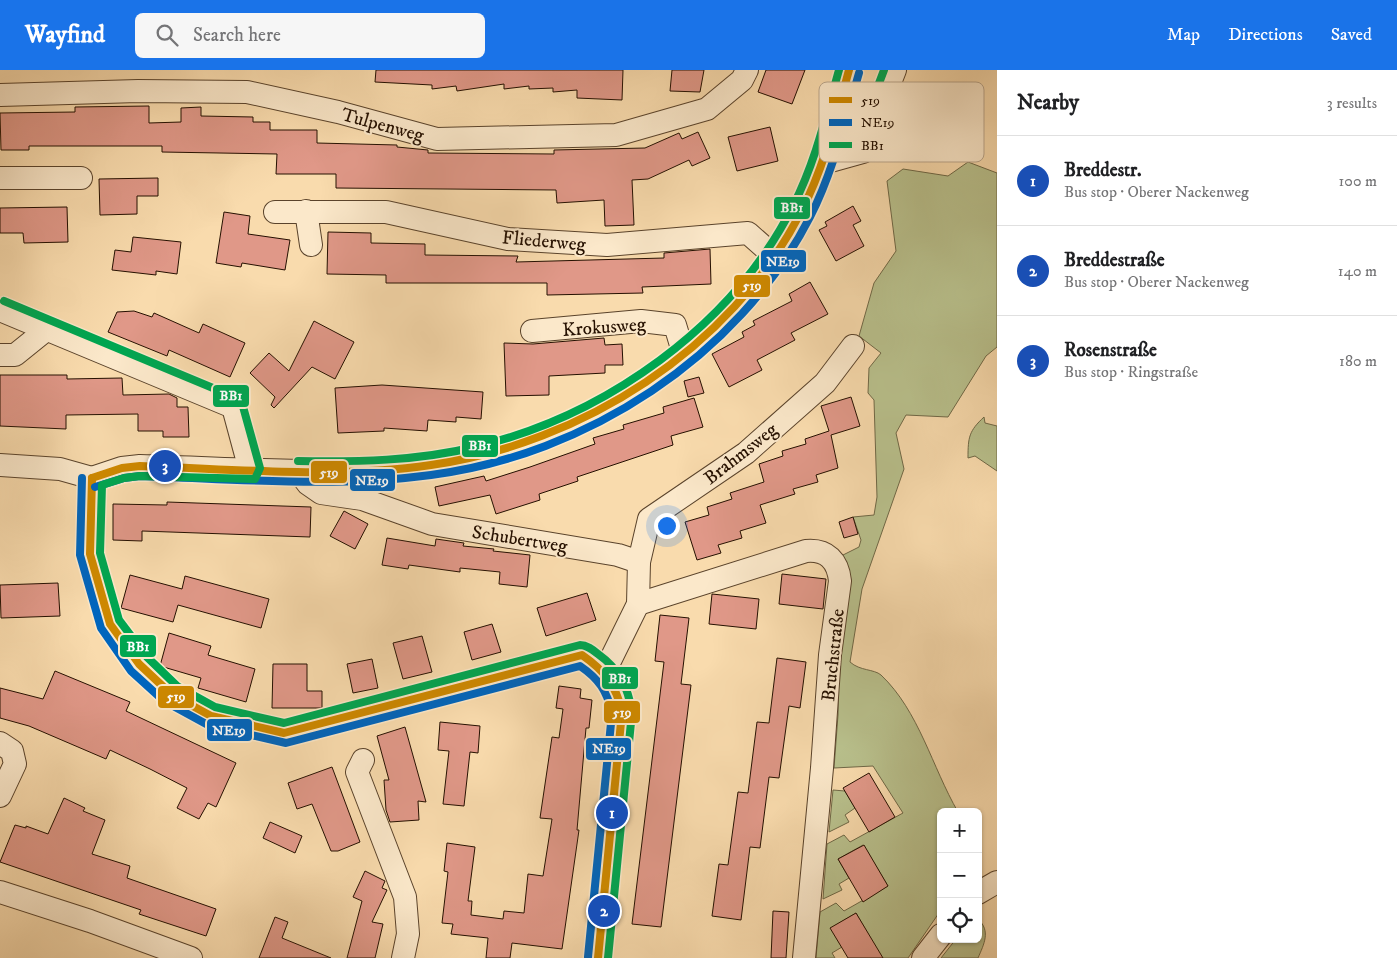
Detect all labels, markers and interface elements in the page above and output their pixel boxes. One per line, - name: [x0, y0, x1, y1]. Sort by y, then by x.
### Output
- search box: [135, 13, 485, 58]
- text: Wayfind: [25, 20, 105, 50]
- icon: search: [153, 21, 181, 49]
- text: Search here: [193, 24, 281, 47]
- text: Map: [1167, 24, 1200, 46]
- text: Directions: [1228, 24, 1303, 46]
- text: Saved: [1331, 24, 1372, 46]
- legend: [819, 82, 984, 162]
- text: Nearby: [1017, 90, 1079, 116]
- text: 519: [861, 92, 880, 110]
- text: 3 results: [1327, 93, 1377, 113]
- street label: Tulpenweg: [339, 103, 427, 148]
- text: NE19: [861, 114, 895, 132]
- text: BB1: [861, 137, 884, 155]
- text: Breddestr.: [1064, 159, 1141, 182]
- text: 1: [1030, 171, 1036, 191]
- text: 100 m: [1339, 171, 1377, 191]
- text: Bus stop · Oberer Nackenweg: [1064, 182, 1249, 202]
- line badge: BB1: [773, 196, 811, 220]
- text: BB1: [781, 199, 803, 217]
- street label: Fliederweg: [501, 226, 587, 257]
- line badge: NE19: [760, 249, 807, 273]
- text: Breddestraße: [1064, 249, 1165, 272]
- text: NE19: [766, 253, 800, 271]
- text: 2: [1029, 261, 1037, 281]
- text: 140 m: [1338, 261, 1377, 281]
- text: Bus stop · Oberer Nackenweg: [1064, 272, 1249, 292]
- line badge: 519: [733, 274, 771, 298]
- text: 519: [741, 277, 762, 295]
- street label: Krokusweg: [562, 313, 647, 342]
- text: Rosenstraße: [1064, 339, 1157, 362]
- text: 3: [1030, 351, 1036, 371]
- text: 180 m: [1339, 351, 1377, 371]
- text: Bus stop · Ringstraße: [1064, 362, 1198, 382]
- line badge: BB1: [212, 384, 250, 408]
- text: BB1: [220, 387, 242, 405]
- street label: Brahmsweg: [700, 418, 783, 490]
- line badge: BB1: [461, 434, 499, 458]
- text: BB1: [469, 437, 491, 455]
- pin: 3: [149, 447, 181, 485]
- line badge: 519: [310, 460, 348, 484]
- text: 519: [318, 464, 339, 482]
- line badge: NE19: [349, 468, 396, 492]
- text: NE19: [355, 472, 389, 490]
- your location: [654, 513, 680, 539]
- street label: Schubertweg: [470, 521, 570, 558]
- street label: Bruchstraße: [817, 607, 850, 703]
- line badge: BB1: [119, 634, 157, 658]
- text: BB1: [127, 638, 149, 656]
- line badge: BB1: [601, 666, 639, 690]
- text: BB1: [609, 670, 631, 688]
- line badge: 519: [157, 685, 195, 709]
- text: 519: [165, 688, 186, 706]
- line badge: 519: [603, 700, 641, 724]
- text: 519: [611, 704, 632, 722]
- line badge: NE19: [206, 718, 253, 742]
- text: NE19: [212, 722, 246, 740]
- line badge: NE19: [585, 737, 632, 761]
- text: NE19: [592, 740, 626, 758]
- pin: 1: [596, 794, 628, 832]
- map controls: [937, 808, 982, 943]
- button: +: [937, 808, 982, 853]
- button: −: [937, 853, 982, 898]
- pin: 2: [588, 892, 620, 930]
- button: locate: [937, 898, 982, 943]

